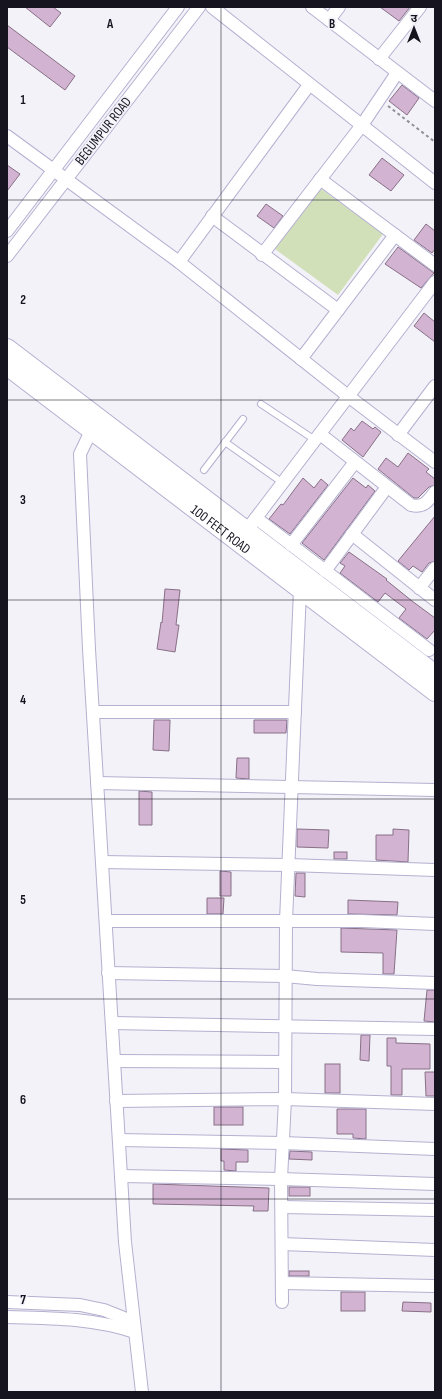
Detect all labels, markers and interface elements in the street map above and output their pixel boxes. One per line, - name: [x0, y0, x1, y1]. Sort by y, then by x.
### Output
- north arrow: [394, 8, 434, 48]
- text: उ: [411, 12, 418, 25]
- text: A: [106, 16, 114, 32]
- text: B: [329, 16, 335, 32]
- text: 1: [20, 92, 26, 108]
- street label: BEGUMPUR ROAD: [71, 93, 135, 168]
- text: 2: [20, 292, 26, 308]
- text: 3: [20, 492, 26, 508]
- street label: 100 FEET ROAD: [188, 501, 254, 557]
- text: 4: [20, 692, 26, 708]
- text: 5: [20, 892, 26, 908]
- text: 6: [20, 1092, 26, 1108]
- text: 7: [20, 1292, 26, 1308]

